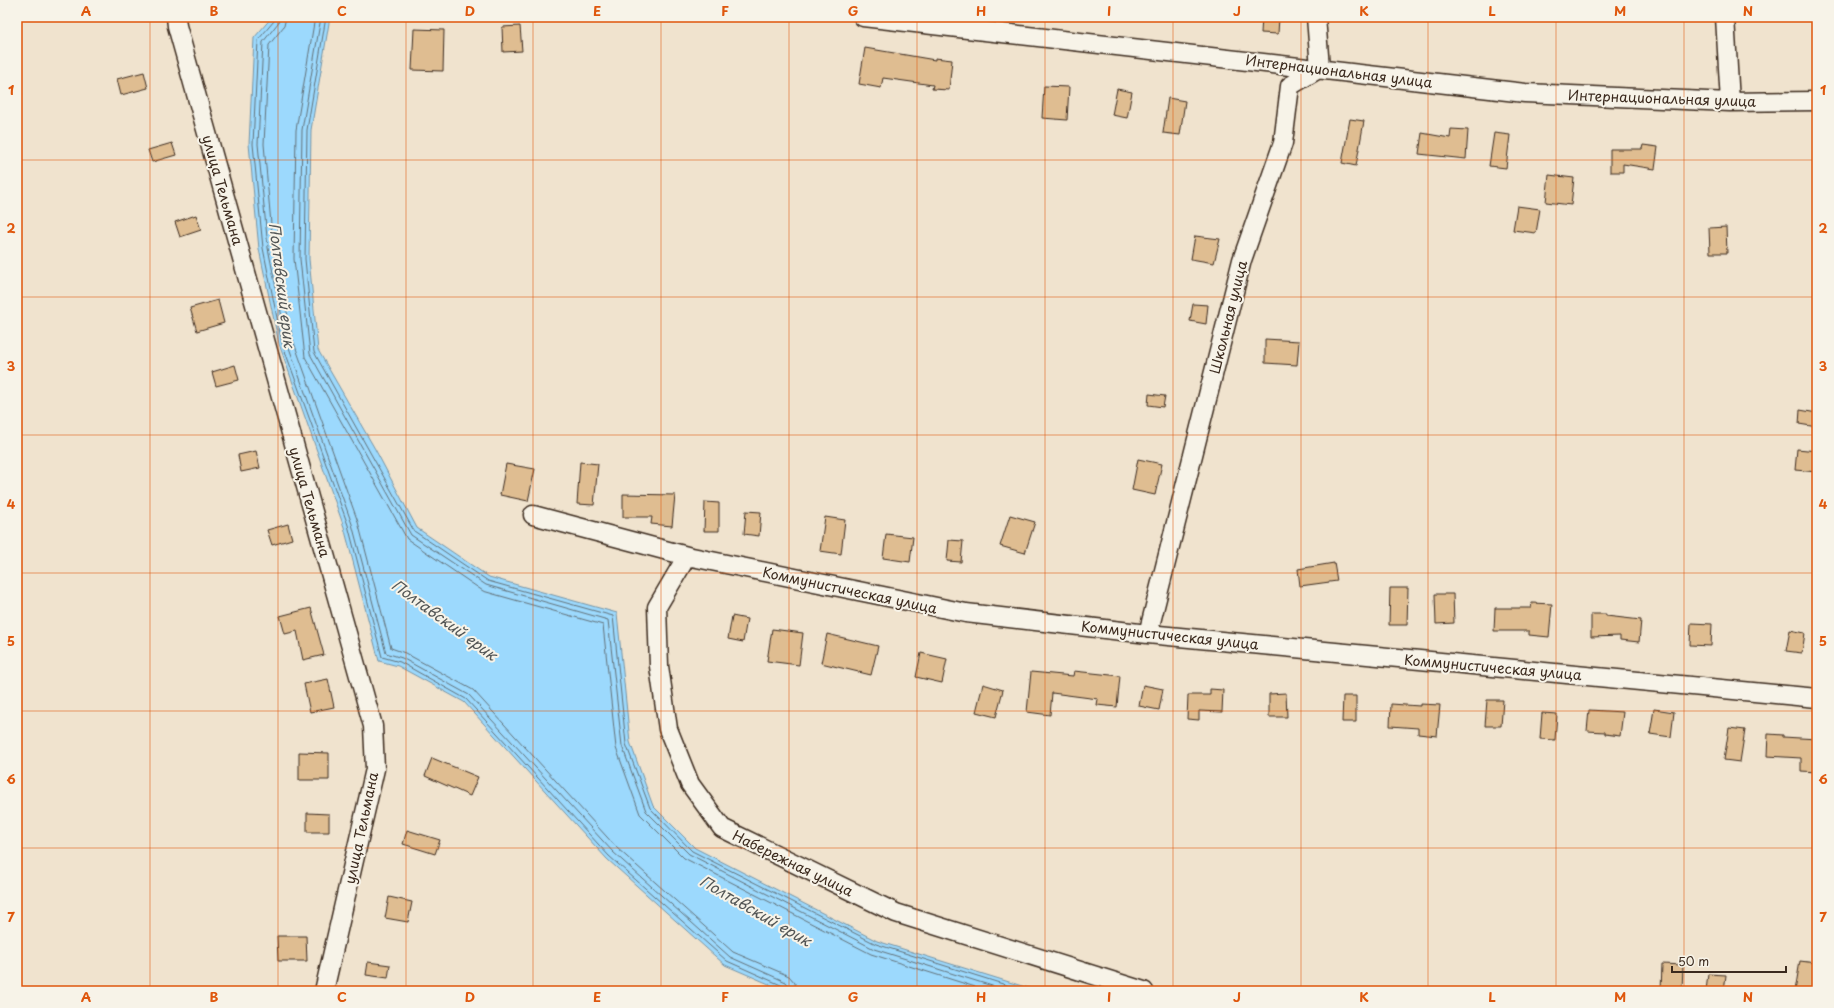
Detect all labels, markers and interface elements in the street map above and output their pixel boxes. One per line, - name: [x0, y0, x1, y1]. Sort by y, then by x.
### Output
- text: A: [81, 1, 91, 20]
- text: B: [210, 1, 219, 20]
- text: C: [337, 1, 347, 20]
- text: D: [465, 1, 475, 20]
- text: E: [593, 1, 601, 20]
- text: F: [721, 1, 729, 20]
- text: G: [848, 1, 858, 20]
- text: H: [976, 1, 986, 20]
- text: I: [1107, 1, 1111, 20]
- text: J: [1233, 1, 1241, 20]
- text: K: [1359, 1, 1369, 20]
- text: L: [1488, 1, 1496, 20]
- text: M: [1614, 1, 1626, 20]
- text: N: [1743, 1, 1753, 20]
- street label: Интернациональная улица: [1244, 49, 1434, 93]
- text: 1: [8, 80, 14, 99]
- text: 1: [1820, 80, 1826, 99]
- street label: Интернациональная улица: [1568, 84, 1757, 112]
- street label: улица Тельмана: [197, 132, 249, 248]
- text: 2: [6, 218, 16, 237]
- text: 2: [1818, 218, 1828, 237]
- water label: Полтавский ерик: [264, 221, 302, 350]
- street label: Школьная улица: [1204, 258, 1252, 376]
- text: 3: [7, 356, 16, 375]
- text: 3: [1819, 356, 1828, 375]
- street label: улица Тельмана: [284, 444, 336, 560]
- text: 4: [7, 494, 16, 513]
- text: 4: [1819, 494, 1828, 513]
- street label: Коммунистическая улица: [761, 561, 939, 619]
- water label: Полтавский ерик: [387, 573, 503, 666]
- street label: Коммунистическая улица: [1080, 615, 1260, 655]
- text: 5: [7, 631, 15, 650]
- text: 5: [1819, 631, 1827, 650]
- street label: Коммунистическая улица: [1403, 649, 1583, 685]
- text: 6: [6, 769, 16, 788]
- text: 6: [1818, 769, 1828, 788]
- street label: улица Тельмана: [339, 770, 383, 886]
- street label: Набережная улица: [729, 825, 857, 901]
- water label: Полтавский ерик: [696, 869, 817, 952]
- text: 7: [7, 907, 15, 926]
- text: 7: [1819, 907, 1827, 926]
- scale bar: [1672, 948, 1786, 974]
- text: 50 m: [1678, 952, 1709, 970]
- text: A: [81, 987, 91, 1006]
- text: B: [210, 987, 219, 1006]
- text: C: [337, 987, 347, 1006]
- text: D: [465, 987, 475, 1006]
- text: E: [593, 987, 601, 1006]
- text: F: [721, 987, 729, 1006]
- text: G: [848, 987, 858, 1006]
- text: H: [976, 987, 986, 1006]
- text: I: [1107, 987, 1111, 1006]
- text: J: [1233, 987, 1241, 1006]
- text: K: [1359, 987, 1369, 1006]
- text: L: [1488, 987, 1496, 1006]
- text: M: [1614, 987, 1626, 1006]
- text: N: [1743, 987, 1753, 1006]

